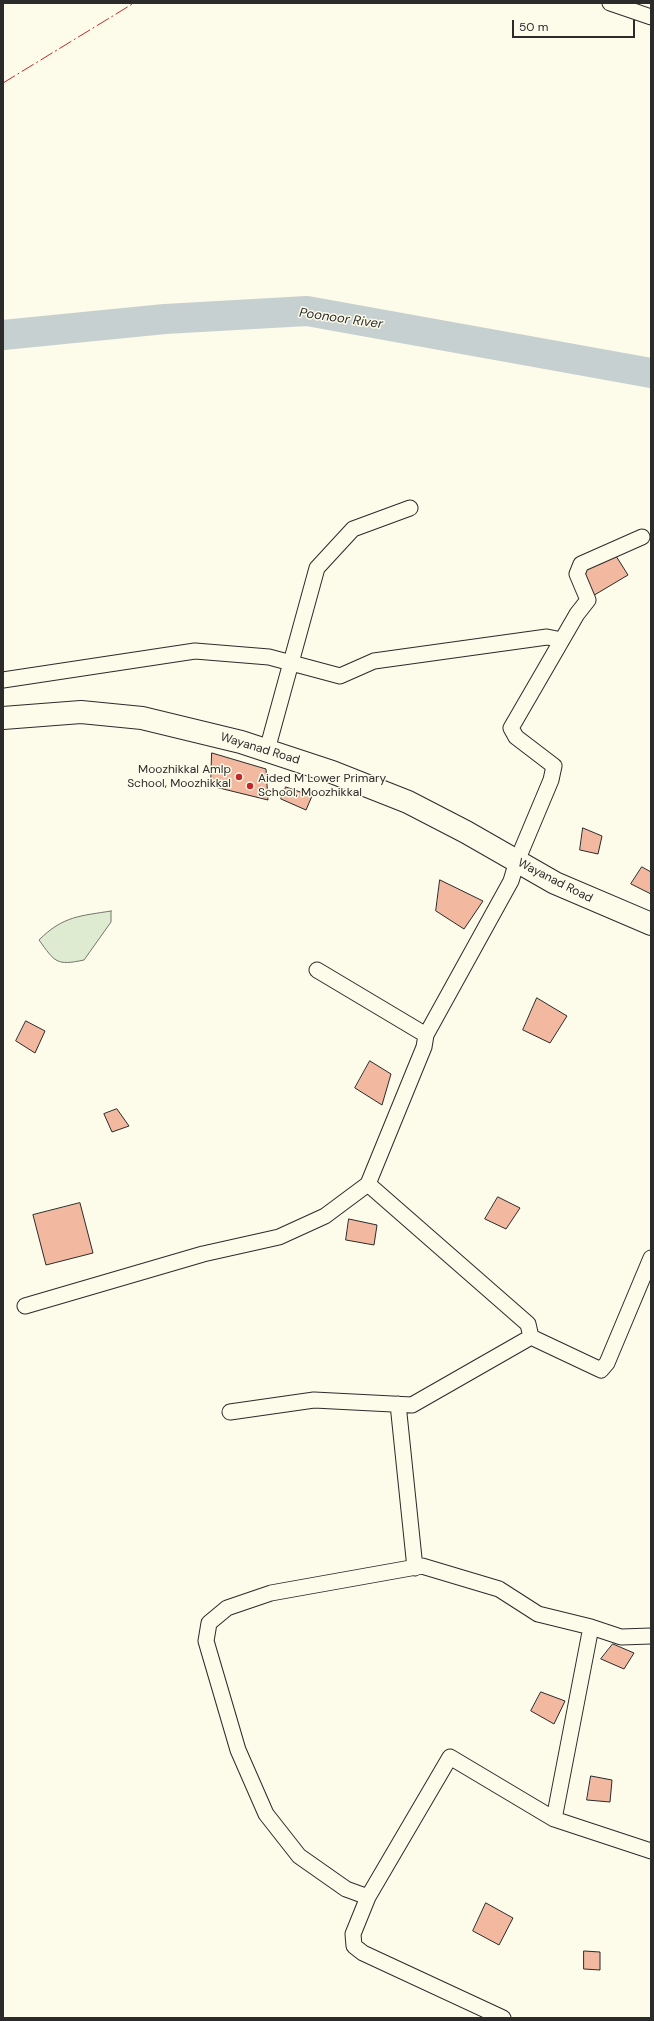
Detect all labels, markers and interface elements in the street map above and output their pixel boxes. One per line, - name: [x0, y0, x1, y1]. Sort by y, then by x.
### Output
- scale bar: [514, 12, 637, 38]
- text: 50 m: [519, 19, 548, 35]
- water label: Poonoor River: [298, 305, 384, 333]
- street label: Wayanad Road: [219, 730, 301, 768]
- place label: Moozhikkal Amlp School, Moozhikkal: [127, 763, 231, 791]
- marker: Moozhikkal Amlp School, Moozhikkal: [234, 772, 244, 782]
- place label: Aided M Lower Primary School, Moozhikkal: [258, 772, 386, 800]
- marker: Aided M Lower Primary School, Moozhikkal: [245, 781, 255, 791]
- street label: Wayanad Road: [515, 856, 595, 906]

